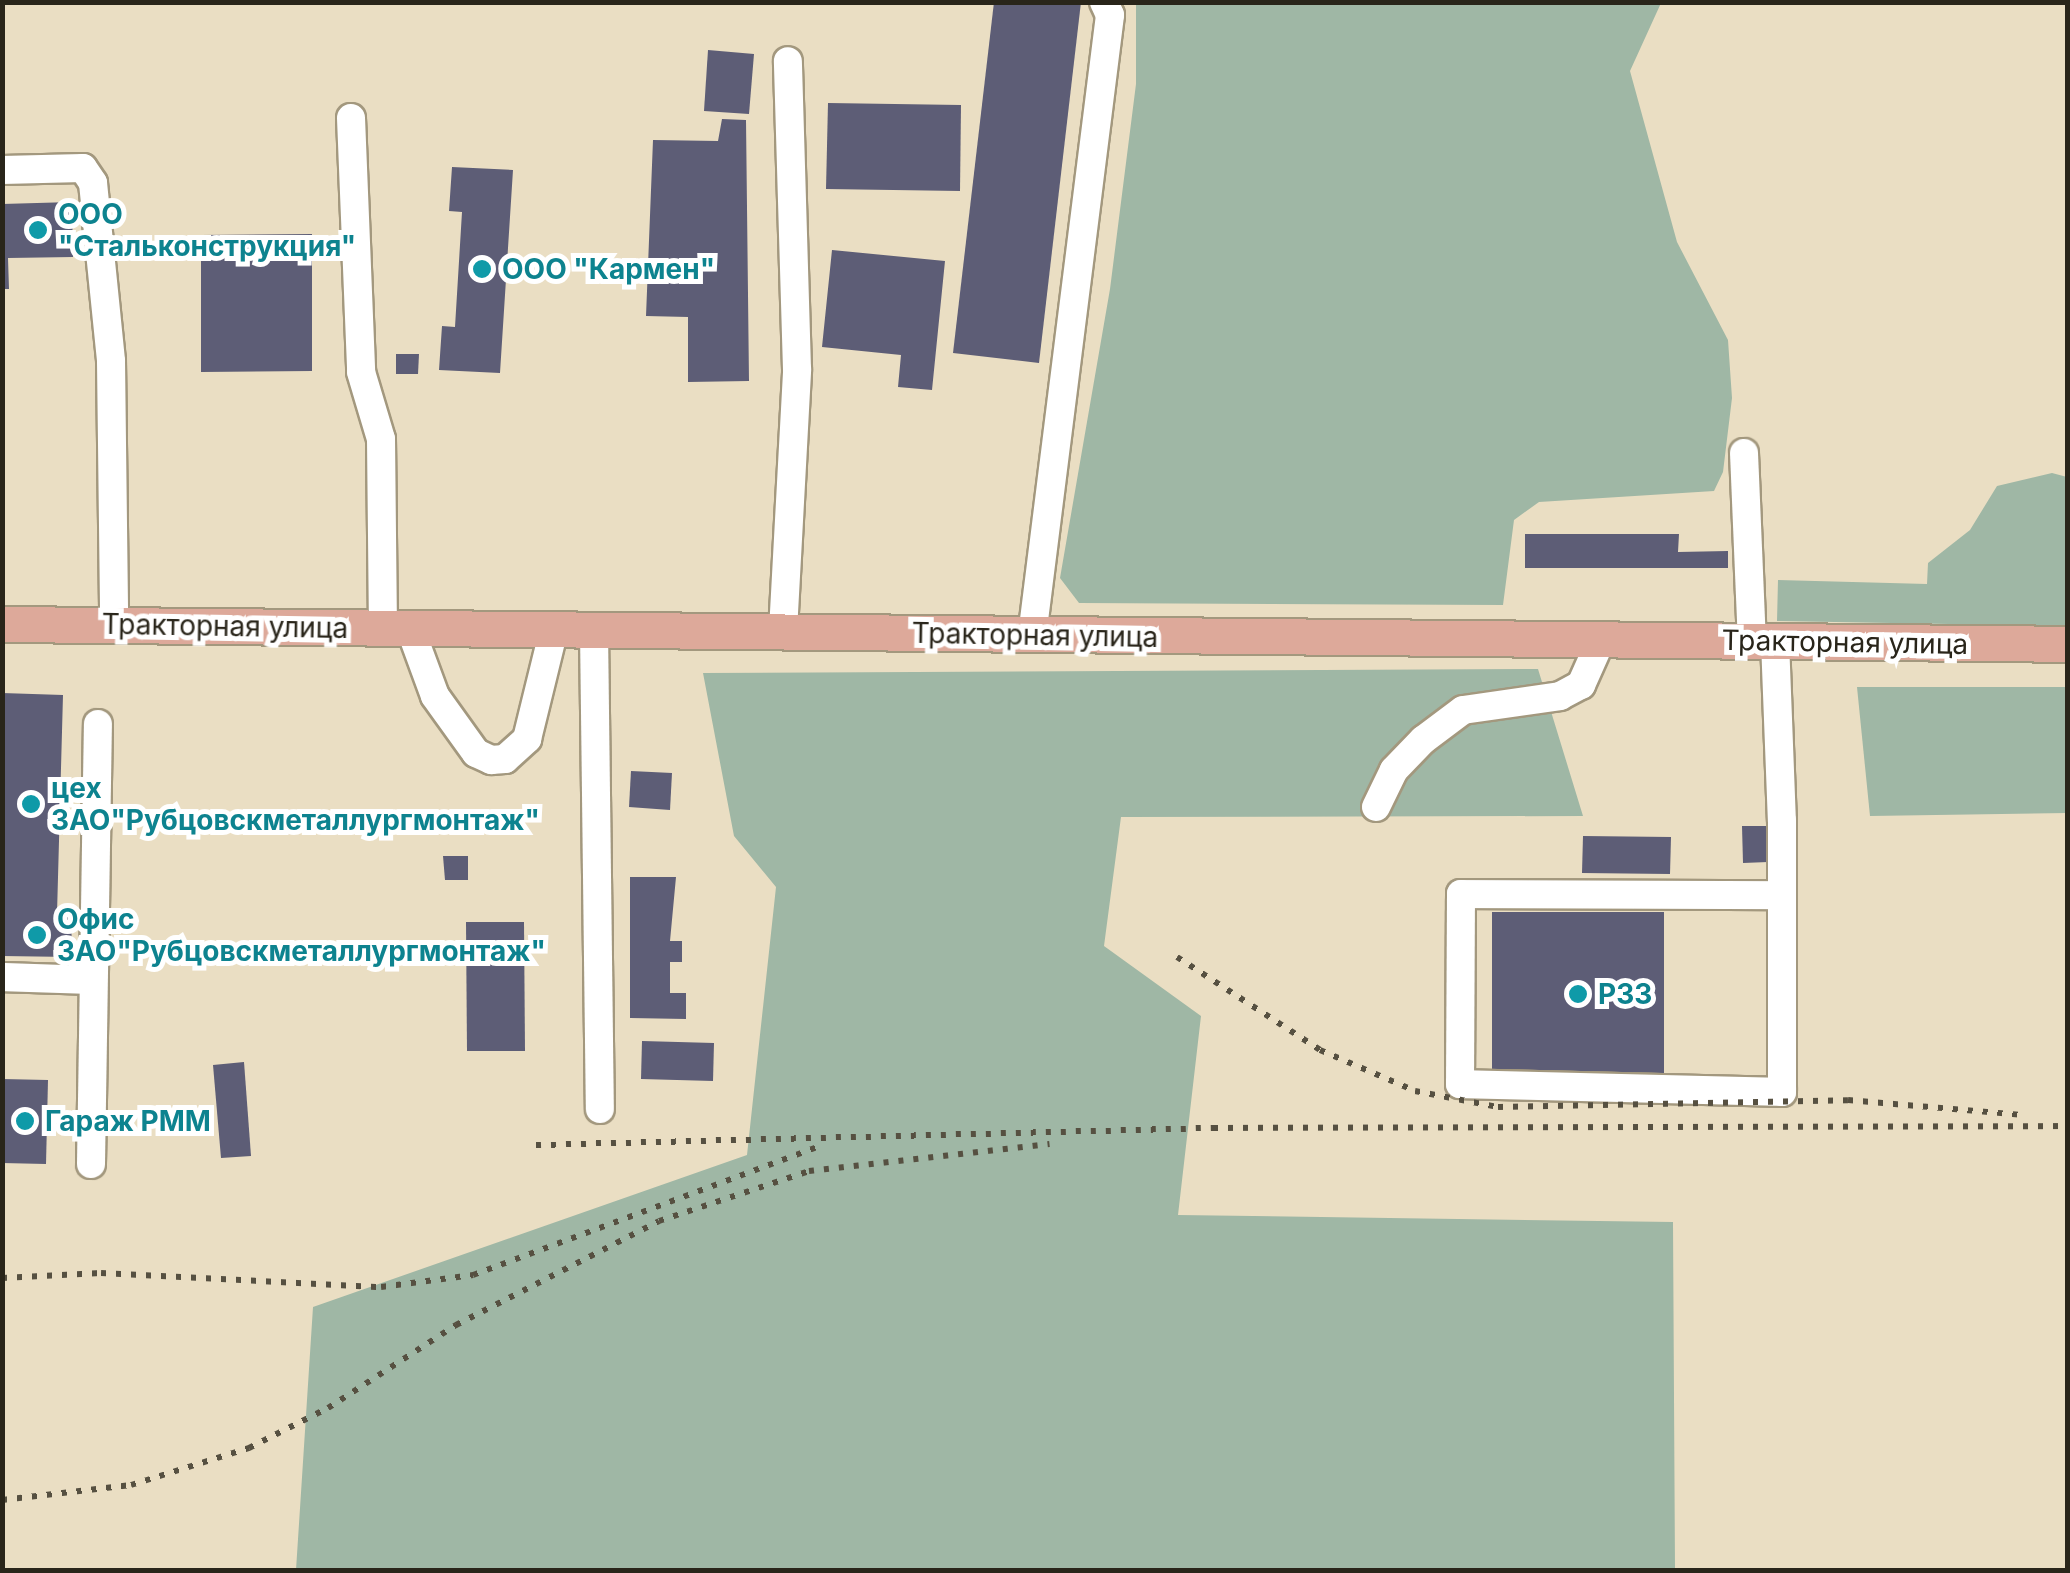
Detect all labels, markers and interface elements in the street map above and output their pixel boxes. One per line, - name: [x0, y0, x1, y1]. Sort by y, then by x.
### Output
- place label: ООО "Стальконструкция": [58, 197, 356, 263]
- marker: ООО "Стальконструкция": [27, 219, 49, 241]
- place label: ООО "Кармен": [502, 252, 715, 286]
- marker: ООО "Кармен": [471, 258, 493, 280]
- street label: Тракторная улица: [101, 607, 349, 645]
- street label: Тракторная улица: [911, 616, 1159, 654]
- street label: Тракторная улица: [1721, 623, 1969, 661]
- place label: цех ЗАО"Рубцовскметаллургмонтаж": [51, 771, 540, 837]
- marker: цех ЗАО"Рубцовскметаллургмонтаж": [20, 793, 42, 815]
- place label: Офис ЗАО"Рубцовскметаллургмонтаж": [57, 902, 546, 968]
- marker: Офис ЗАО"Рубцовскметаллургмонтаж": [26, 924, 48, 946]
- place label: РЗЗ: [1598, 977, 1652, 1011]
- marker: РЗЗ: [1567, 983, 1589, 1005]
- place label: Гараж РММ: [45, 1104, 211, 1138]
- marker: Гараж РММ: [14, 1110, 36, 1132]

